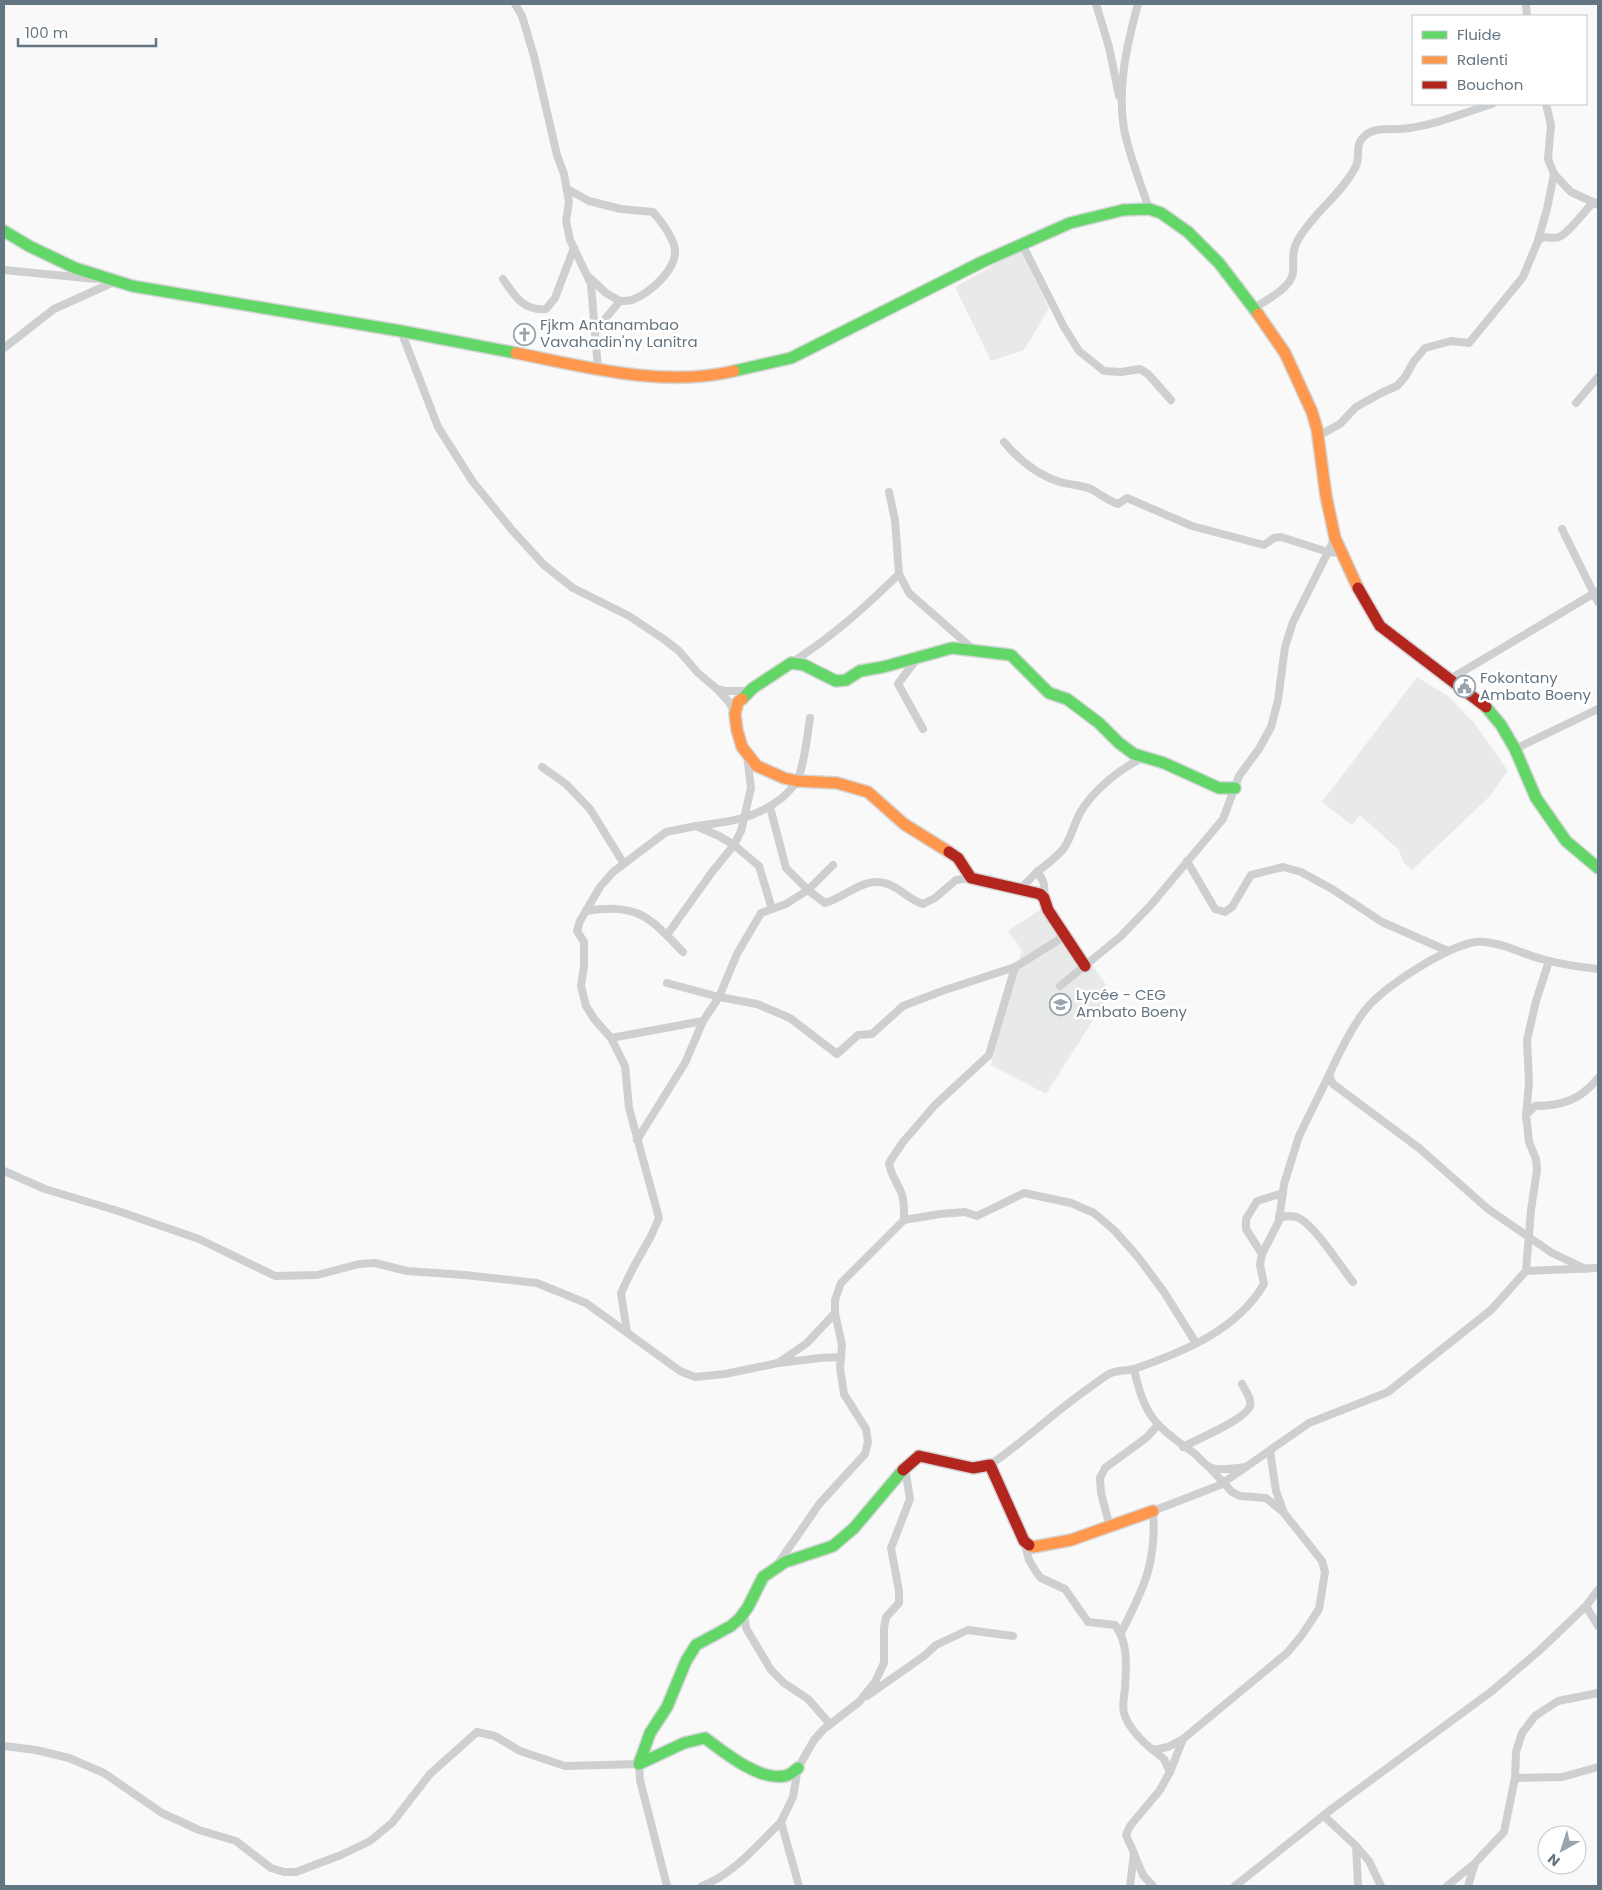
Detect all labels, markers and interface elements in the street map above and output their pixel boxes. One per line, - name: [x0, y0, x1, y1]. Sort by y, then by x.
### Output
- scale bar: [18, 15, 155, 47]
- legend: [1412, 15, 1587, 105]
- text: 100 m: [25, 22, 68, 43]
- text: Fluide: [1457, 24, 1501, 45]
- text: Ralenti: [1457, 49, 1508, 70]
- text: Bouchon: [1457, 74, 1523, 95]
- place label: Fjkm Antanambao Vavahadin'ny Lanitra: [540, 314, 698, 352]
- church icon: Fjkm Antanambao Vavahadin'ny Lanitra: [512, 322, 536, 346]
- place label: Fokontany Ambato Boeny: [1480, 667, 1592, 705]
- public building icon: Fokontany Ambato Boeny: [1452, 675, 1476, 699]
- place label: Lycée - CEG Ambato Boeny: [1076, 984, 1188, 1022]
- school or university icon: Lycée - CEG Ambato Boeny: [1048, 992, 1072, 1016]
- north arrow: [1537, 1825, 1587, 1875]
- text: N: [1543, 1849, 1564, 1871]

